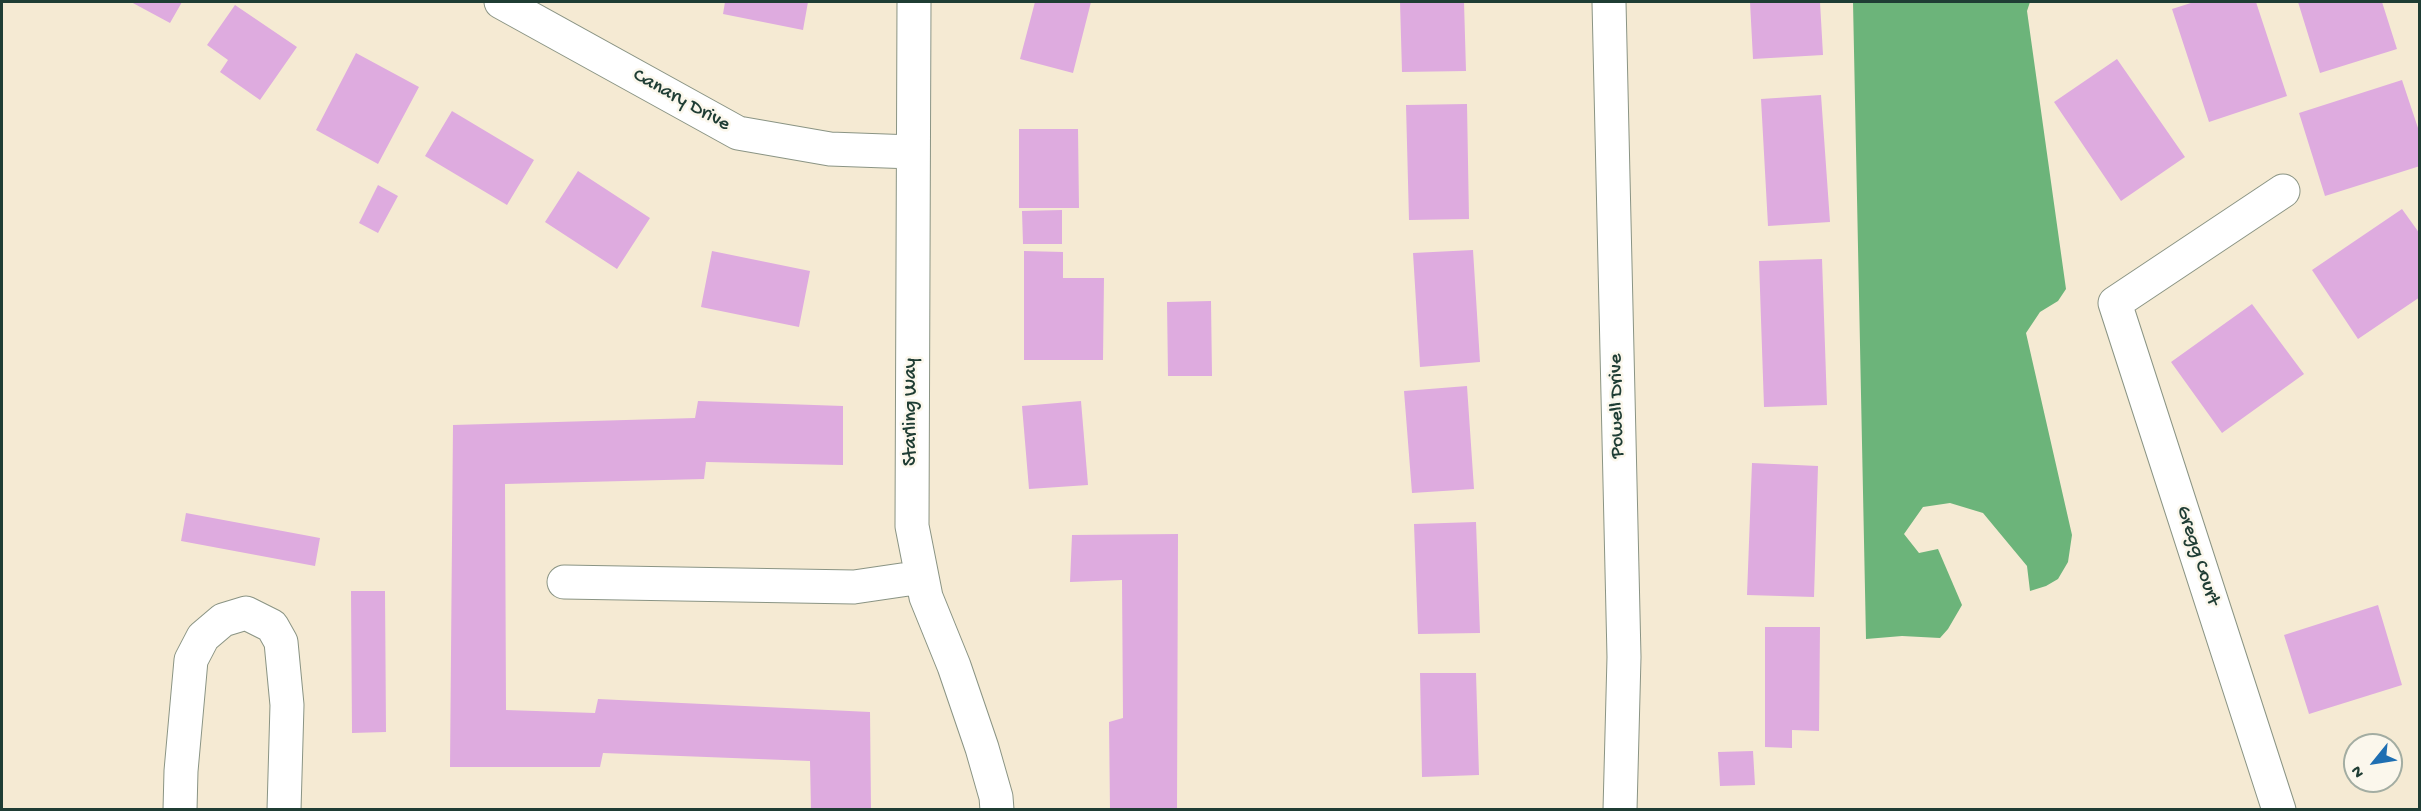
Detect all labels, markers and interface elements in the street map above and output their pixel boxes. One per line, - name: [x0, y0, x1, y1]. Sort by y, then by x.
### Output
- street label: Canary Drive: [628, 64, 734, 138]
- street label: Powell Drive: [1605, 354, 1631, 458]
- street label: Starling Way: [900, 358, 924, 466]
- street label: Gregg Court: [2170, 503, 2224, 609]
- north arrow: [2343, 733, 2403, 793]
- text: N: [2348, 762, 2370, 781]

